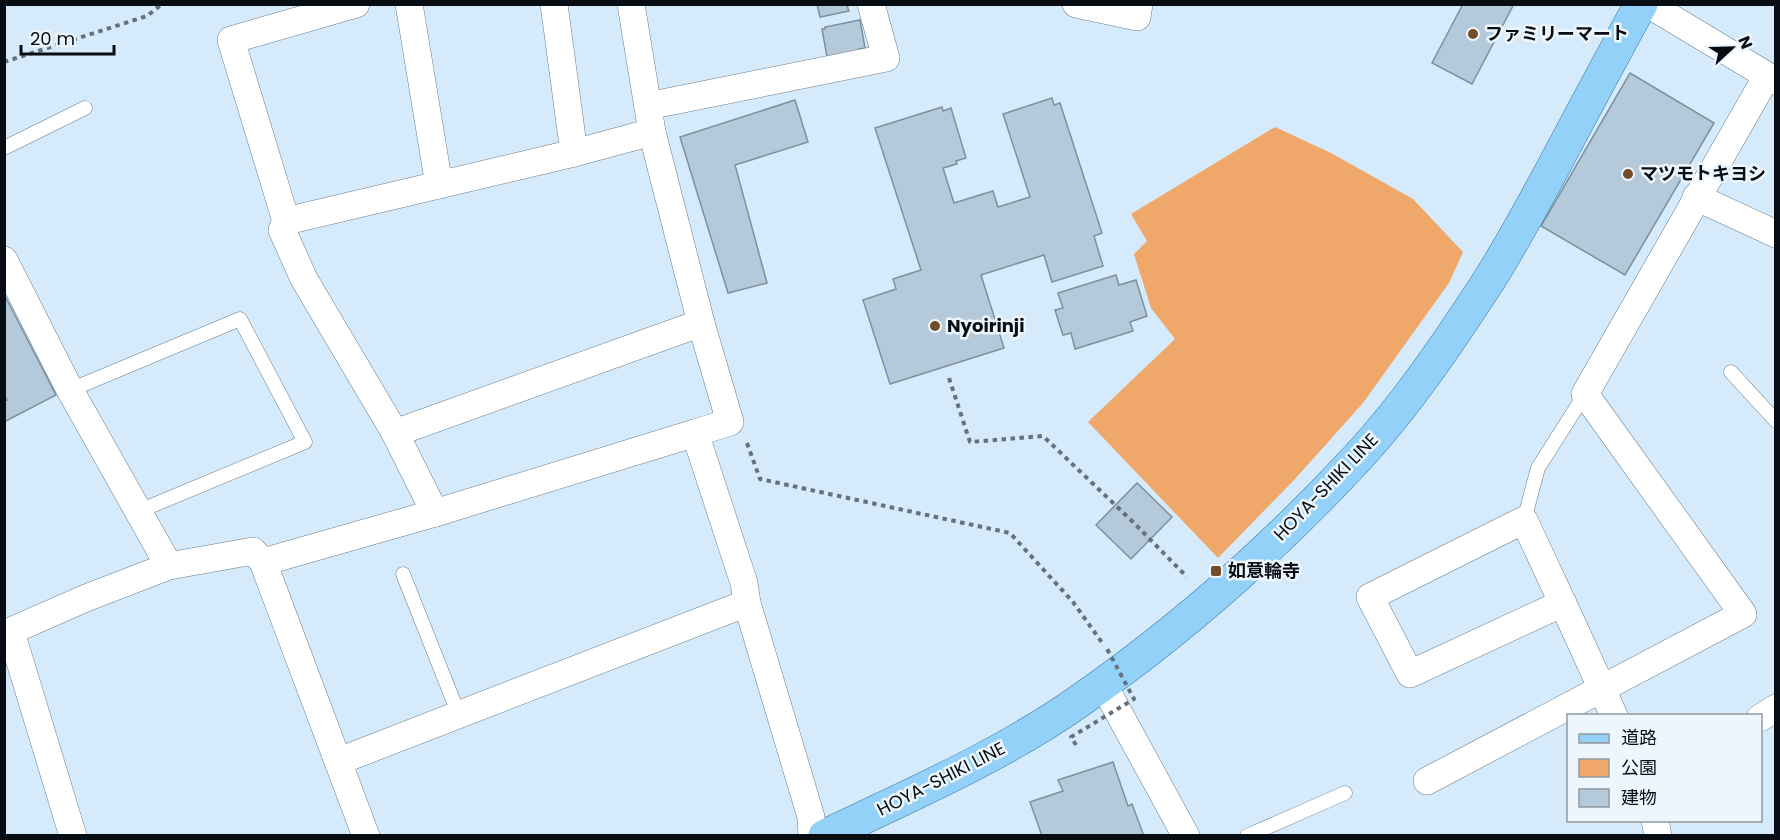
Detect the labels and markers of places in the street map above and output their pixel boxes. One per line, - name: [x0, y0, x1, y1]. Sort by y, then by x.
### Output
- place label: ファミリーマート: [1485, 21, 1629, 46]
- marker: ファミリーマート: [1466, 27, 1480, 41]
- place label: マツモトキヨシ: [1640, 161, 1766, 186]
- marker: マツモトキヨシ: [1621, 167, 1635, 181]
- place label: Nyoirinji: [947, 313, 1024, 338]
- marker: Nyoirinji: [928, 319, 942, 333]
- place label: 如意輪寺: [1228, 558, 1300, 583]
- marker: 如意輪寺: [1209, 564, 1223, 578]

